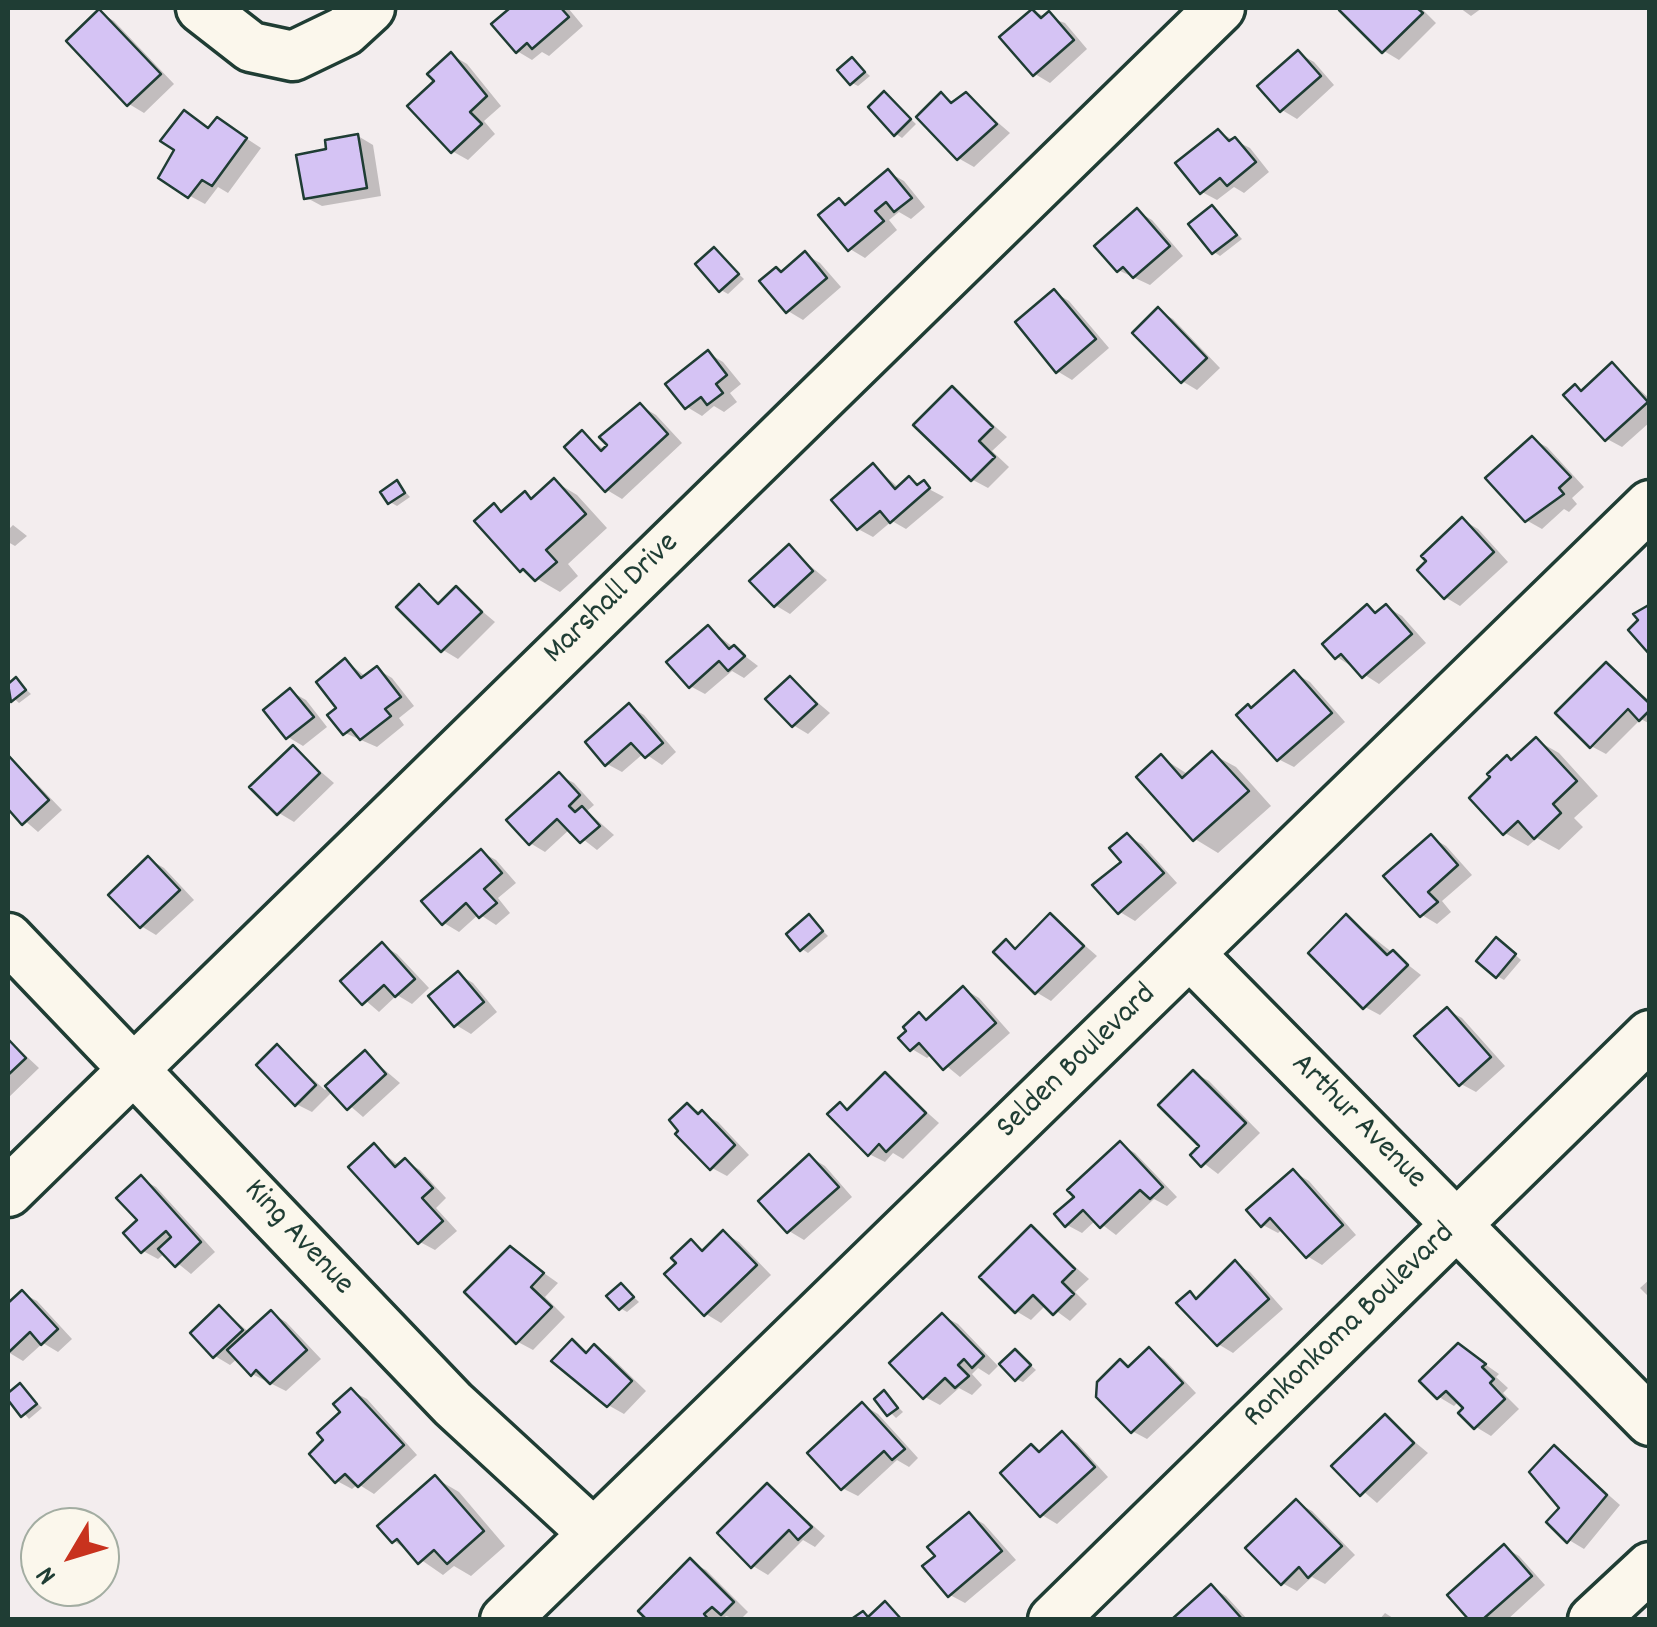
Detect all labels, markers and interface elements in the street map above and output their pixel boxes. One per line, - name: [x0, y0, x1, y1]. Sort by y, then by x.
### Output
- street label: Marshall Drive: [537, 526, 689, 674]
- street label: Selden Boulevard: [990, 977, 1166, 1149]
- street label: Arthur Avenue: [1281, 1047, 1433, 1199]
- street label: King Avenue: [234, 1173, 360, 1305]
- street label: Ronkonkoma Boulevard: [1237, 1216, 1465, 1438]
- north arrow: [20, 1507, 120, 1607]
- text: N: [28, 1556, 68, 1592]

